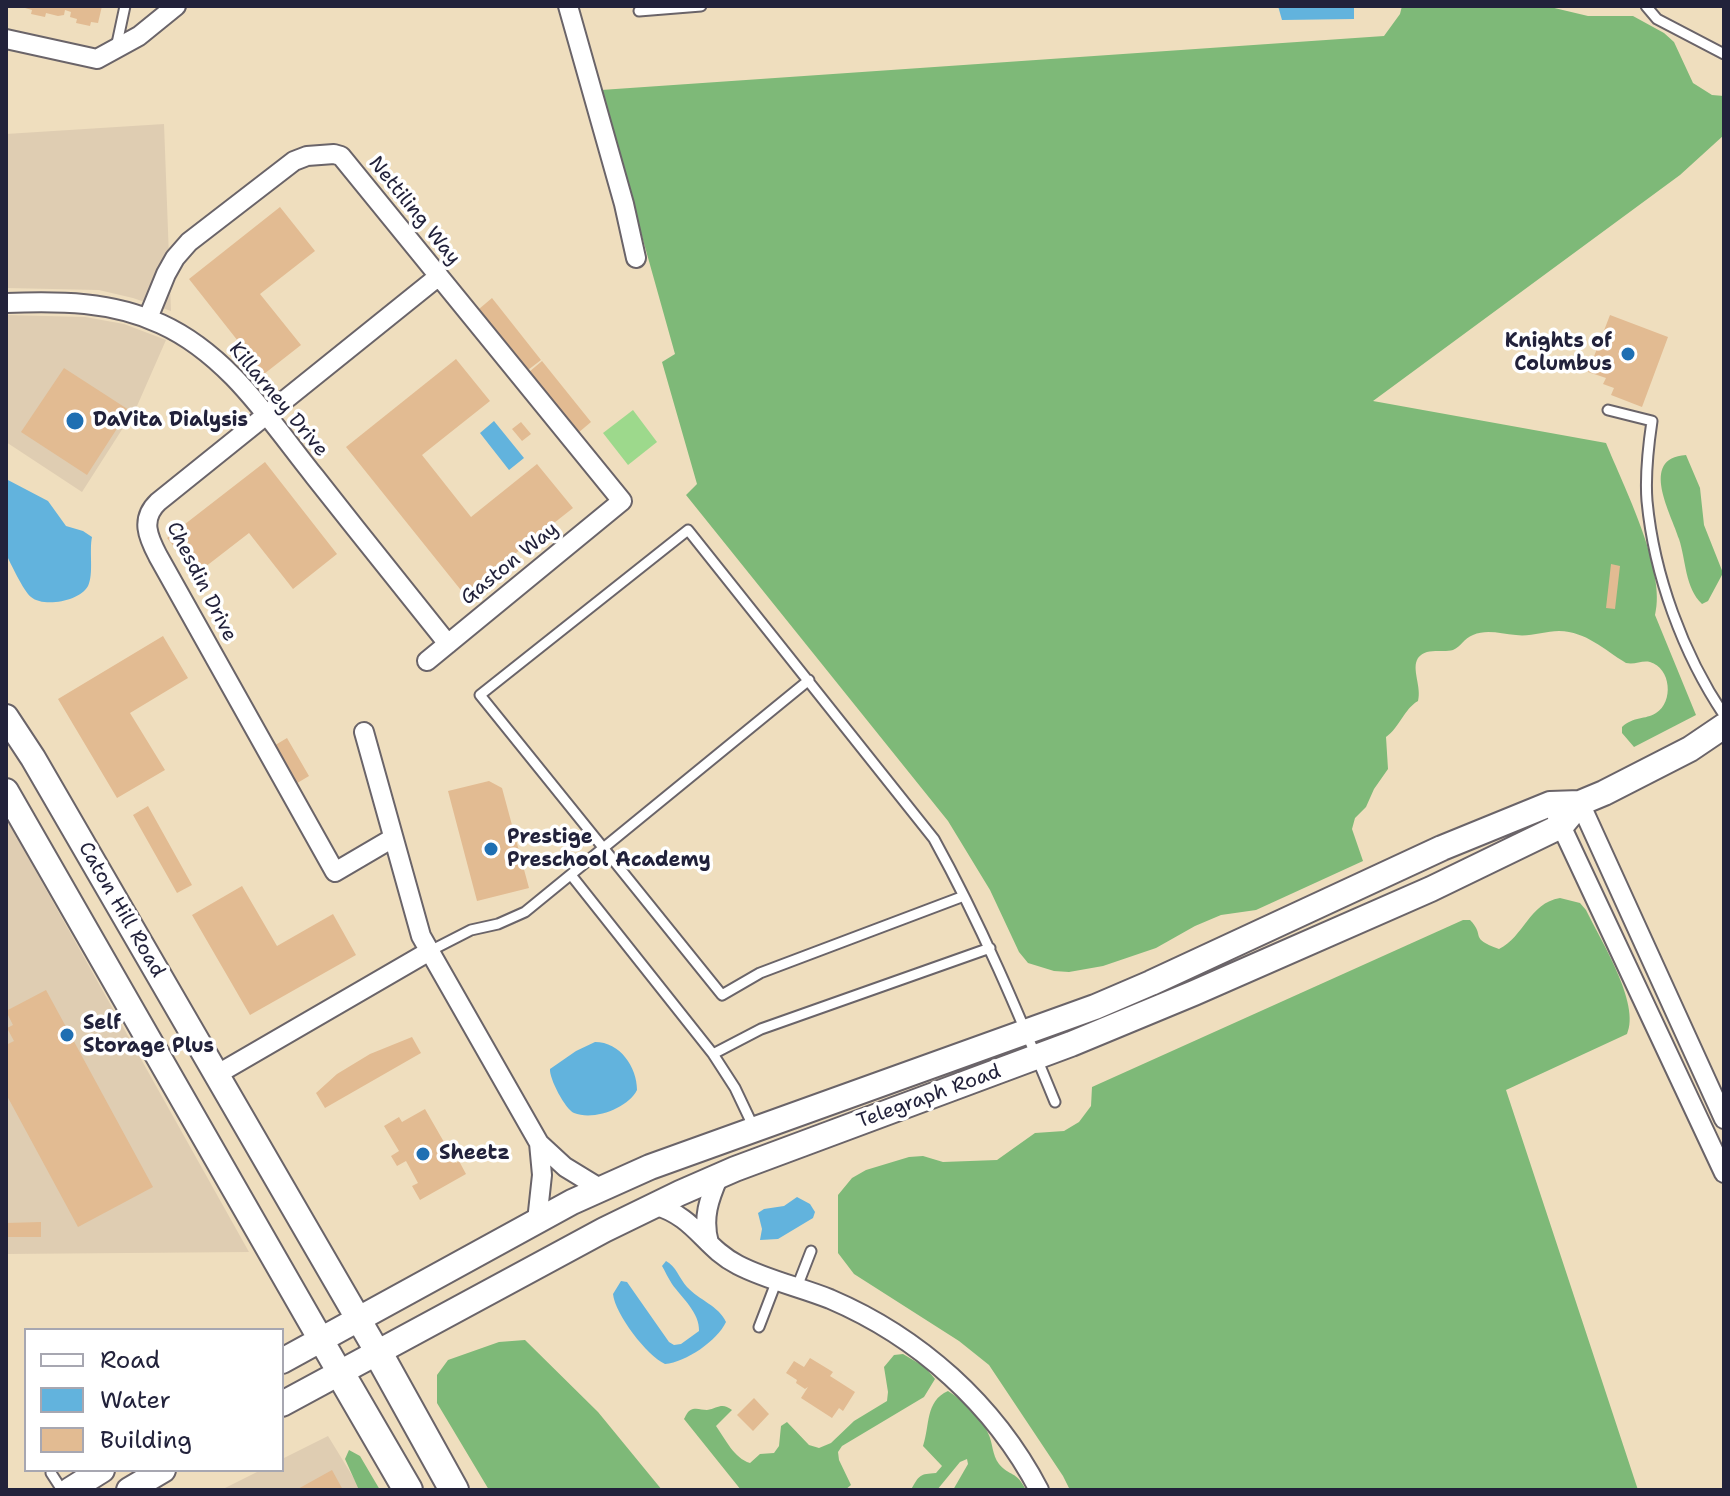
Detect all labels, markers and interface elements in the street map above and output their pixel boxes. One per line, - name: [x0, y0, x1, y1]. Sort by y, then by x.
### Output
- street label: Nettiling Way: [363, 152, 465, 270]
- place label: Knights of Columbus: [1505, 330, 1612, 377]
- street label: Killarney Drive: [223, 338, 333, 462]
- marker: Knights of Columbus: [1619, 345, 1637, 363]
- place label: DaVita Dialysis: [93, 409, 248, 433]
- marker: DaVita Dialysis: [64, 410, 86, 432]
- street label: Gaston Way: [456, 517, 564, 611]
- street label: Chesdin Drive: [161, 518, 241, 646]
- place label: Prestige Preschool Academy: [507, 826, 711, 873]
- street label: Caton Hill Road: [73, 838, 169, 982]
- marker: Prestige Preschool Academy: [482, 840, 500, 858]
- place label: Self Storage Plus: [83, 1012, 214, 1059]
- marker: Self Storage Plus: [58, 1026, 76, 1044]
- street label: Telegraph Road: [854, 1060, 1004, 1134]
- place label: Sheetz: [439, 1142, 510, 1166]
- marker: Sheetz: [414, 1145, 432, 1163]
- legend: [24, 1328, 284, 1472]
- text: Road: [100, 1344, 160, 1376]
- text: Water: [100, 1384, 171, 1416]
- text: Building: [100, 1424, 192, 1456]

